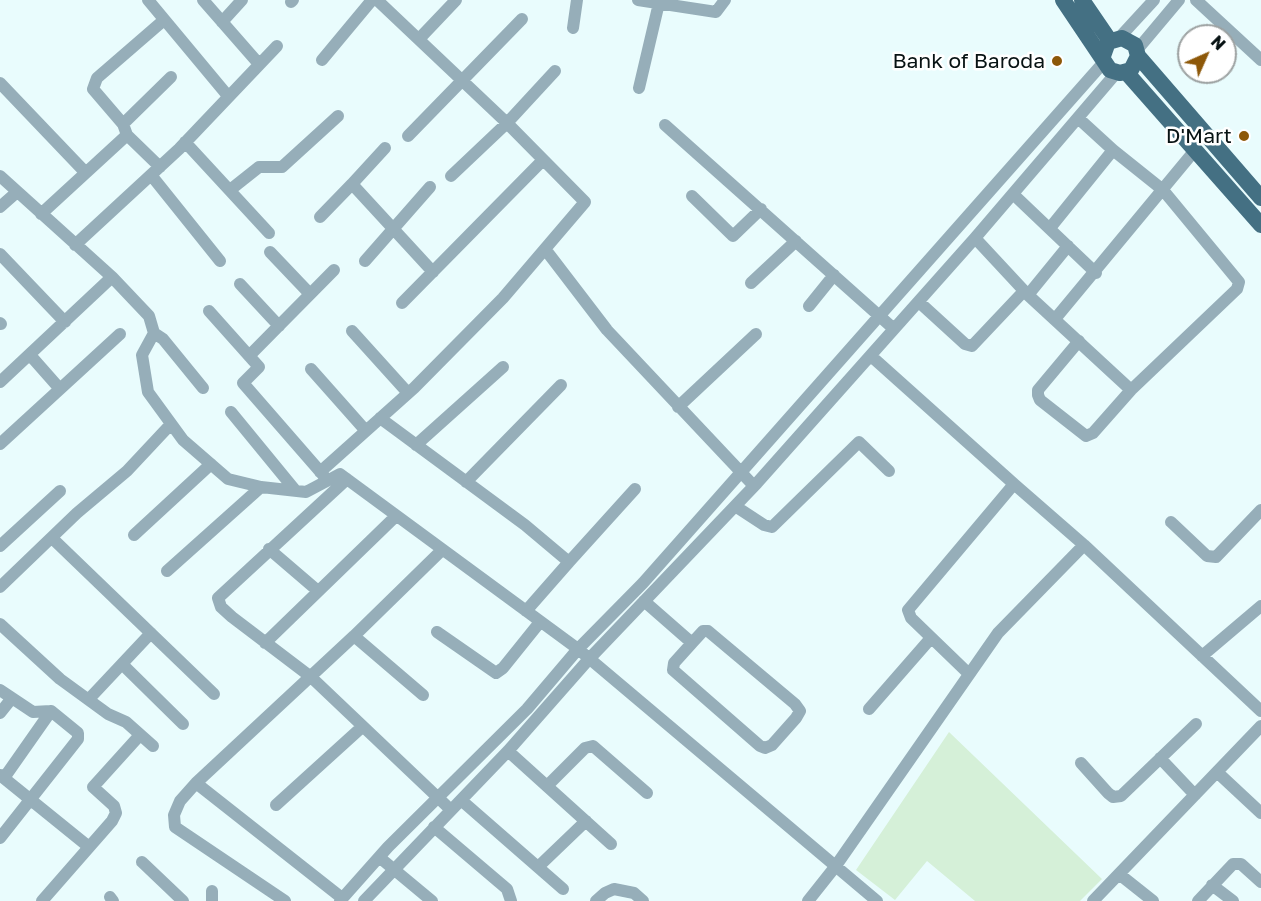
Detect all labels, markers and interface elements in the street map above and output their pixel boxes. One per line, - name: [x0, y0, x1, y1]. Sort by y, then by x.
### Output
- north arrow: [1177, 24, 1237, 84]
- text: N: [1207, 31, 1230, 54]
- place label: Bank of Baroda: [892, 48, 1045, 74]
- marker: Bank of Baroda: [1050, 54, 1064, 68]
- place label: D'Mart: [1166, 123, 1232, 149]
- marker: D'Mart: [1237, 129, 1251, 143]

